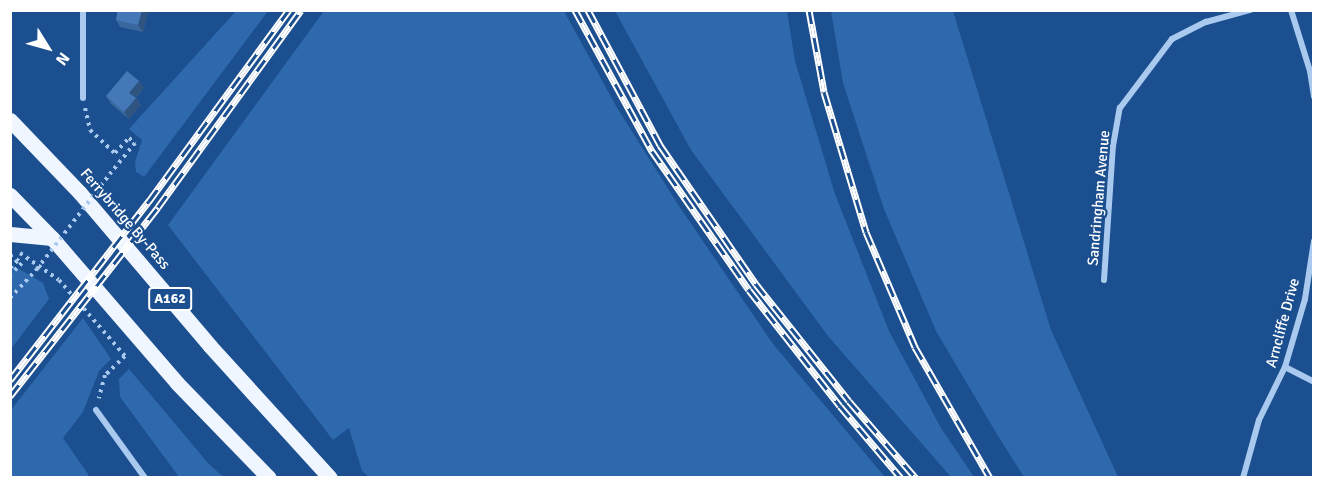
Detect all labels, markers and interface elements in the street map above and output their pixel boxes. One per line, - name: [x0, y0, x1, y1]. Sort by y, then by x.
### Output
- north arrow: [18, 18, 78, 78]
- text: N: [51, 48, 74, 69]
- street label: Sandringham Avenue: [1084, 129, 1114, 267]
- street label: Ferrybridge By-Pass: [76, 165, 174, 273]
- street label: Arncliffe Drive: [1262, 276, 1304, 370]
- road number: A162: [148, 288, 192, 310]

